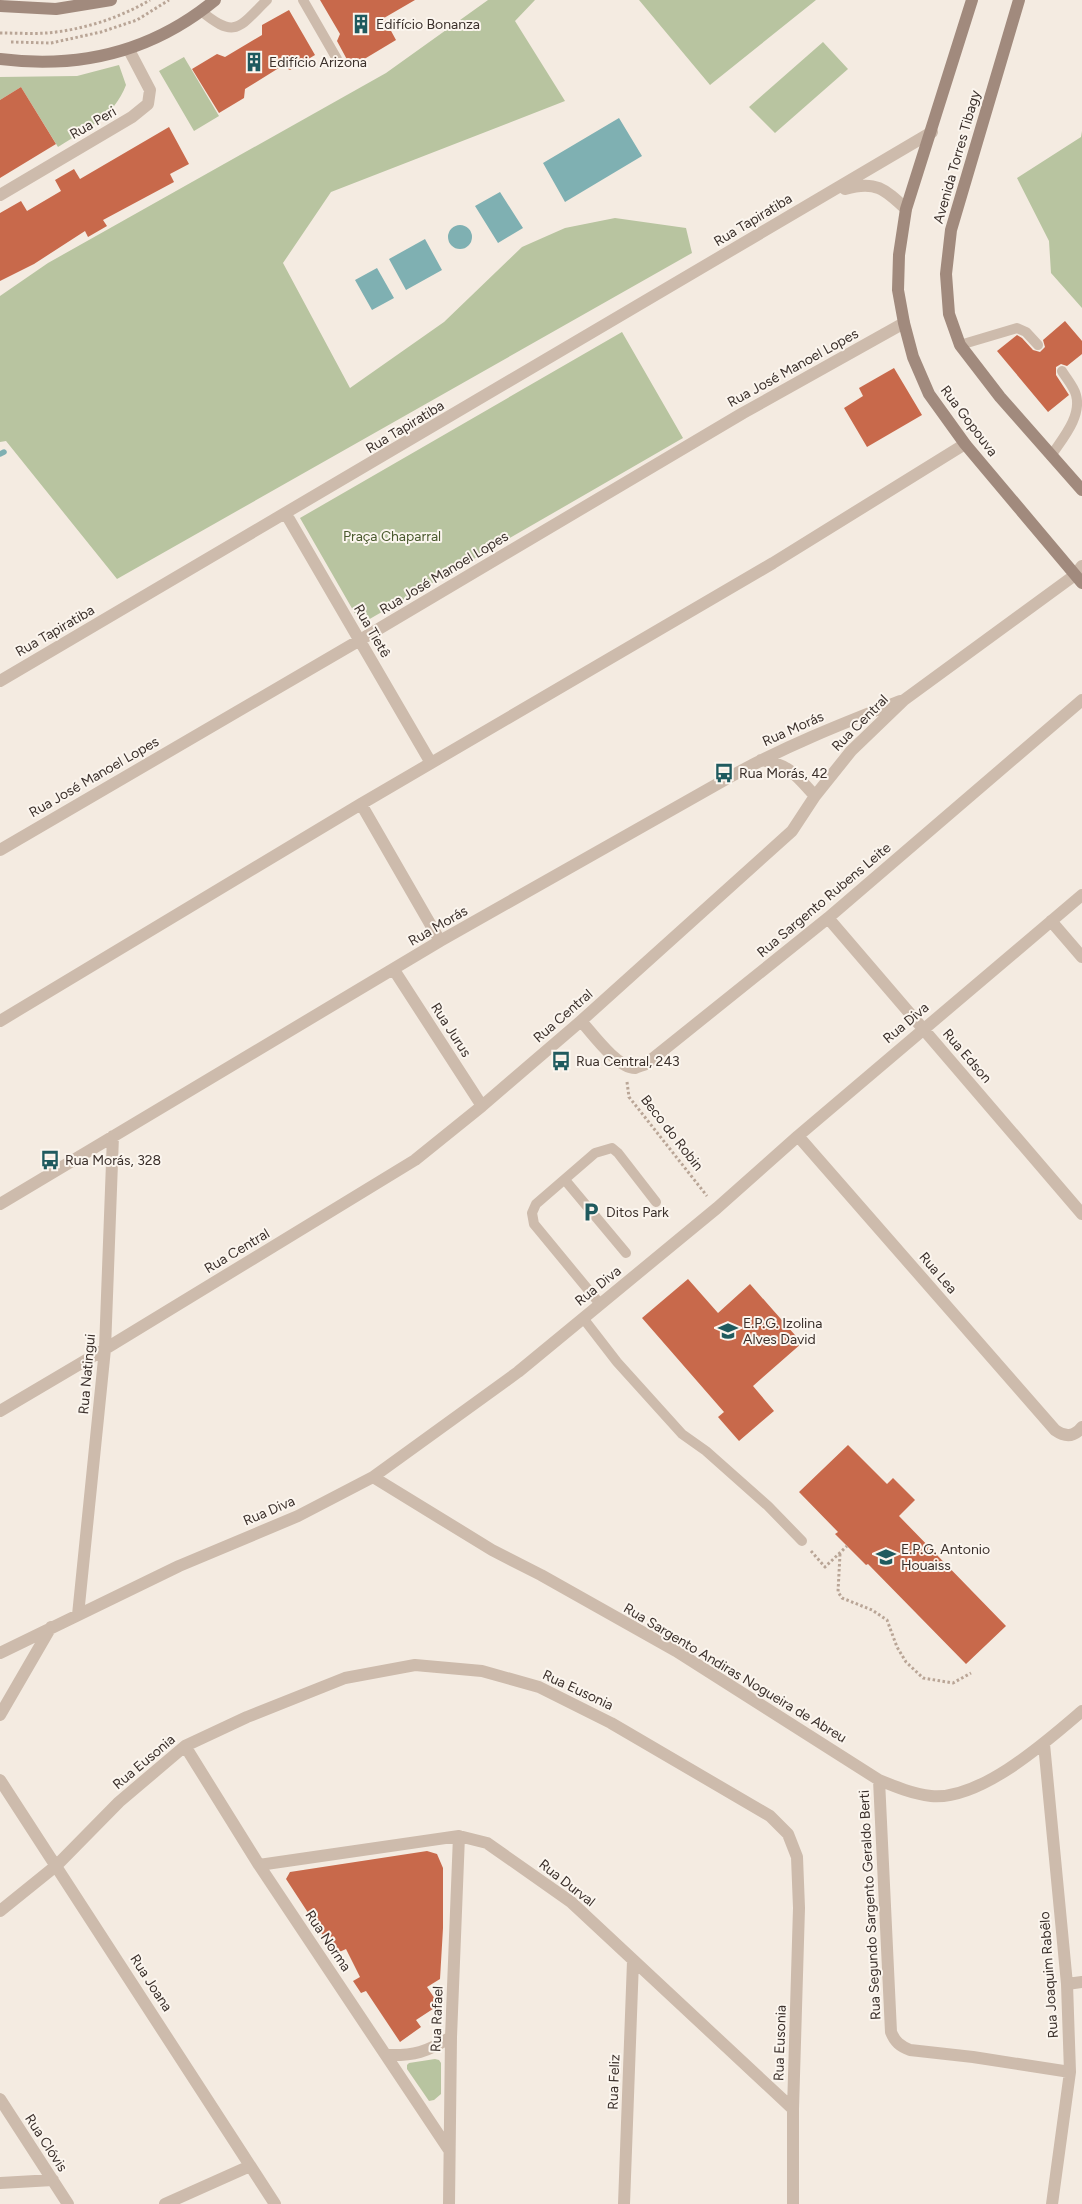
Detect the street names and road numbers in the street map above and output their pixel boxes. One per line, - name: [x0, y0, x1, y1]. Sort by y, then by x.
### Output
- street label: Avenida Torres Tibagy: [930, 88, 984, 226]
- street label: Rua Peri: [67, 103, 119, 143]
- street label: Rua Tapiratiba: [711, 190, 795, 250]
- street label: Rua José Manoel Lopes: [725, 325, 861, 411]
- street label: Rua Gopouva: [937, 382, 1001, 460]
- street label: Rua Tapiratiba: [363, 397, 447, 457]
- street label: Rua José Manoel Lopes: [377, 528, 511, 618]
- street label: Rua Tietê: [350, 601, 394, 661]
- street label: Rua Tapiratiba: [12, 602, 98, 660]
- street label: Rua Central: [828, 691, 892, 755]
- street label: Rua Morás: [760, 708, 826, 750]
- street label: Rua José Manoel Lopes: [26, 733, 162, 821]
- street label: Rua Sargento Rubens Leite: [754, 839, 895, 961]
- street label: Rua Morás: [405, 902, 471, 950]
- street label: Rua Central: [530, 986, 596, 1046]
- street label: Rua Diva: [880, 999, 932, 1047]
- street label: Rua Jurus: [427, 1000, 475, 1060]
- street label: Rua Edson: [939, 1025, 995, 1087]
- street label: Beco do Robin: [637, 1092, 707, 1174]
- street label: Rua Central: [201, 1225, 273, 1277]
- street label: Rua Lea: [915, 1249, 961, 1297]
- street label: Rua Diva: [572, 1262, 624, 1310]
- street label: Rua Natingui: [75, 1333, 99, 1415]
- street label: Rua Diva: [241, 1493, 297, 1529]
- street label: Rua Sargento Andiras Nogueira de Abreu: [620, 1599, 850, 1747]
- street label: Rua Eusonia: [540, 1666, 616, 1714]
- street label: Rua Eusonia: [109, 1731, 179, 1793]
- street label: Rua Segundo Sargento Geraldo Berti: [855, 1789, 885, 2021]
- street label: Rua Durval: [535, 1856, 599, 1910]
- street label: Rua Norma: [301, 1907, 355, 1975]
- street label: Rua Joaquim Rabêlo: [1036, 1911, 1062, 2039]
- street label: Rua Joana: [126, 1951, 176, 2015]
- street label: Rua Rafael: [427, 1986, 447, 2052]
- street label: Rua Eusonia: [770, 2005, 790, 2081]
- street label: Rua Feliz: [605, 2054, 623, 2110]
- street label: Rua Clóvis: [21, 2111, 71, 2175]

